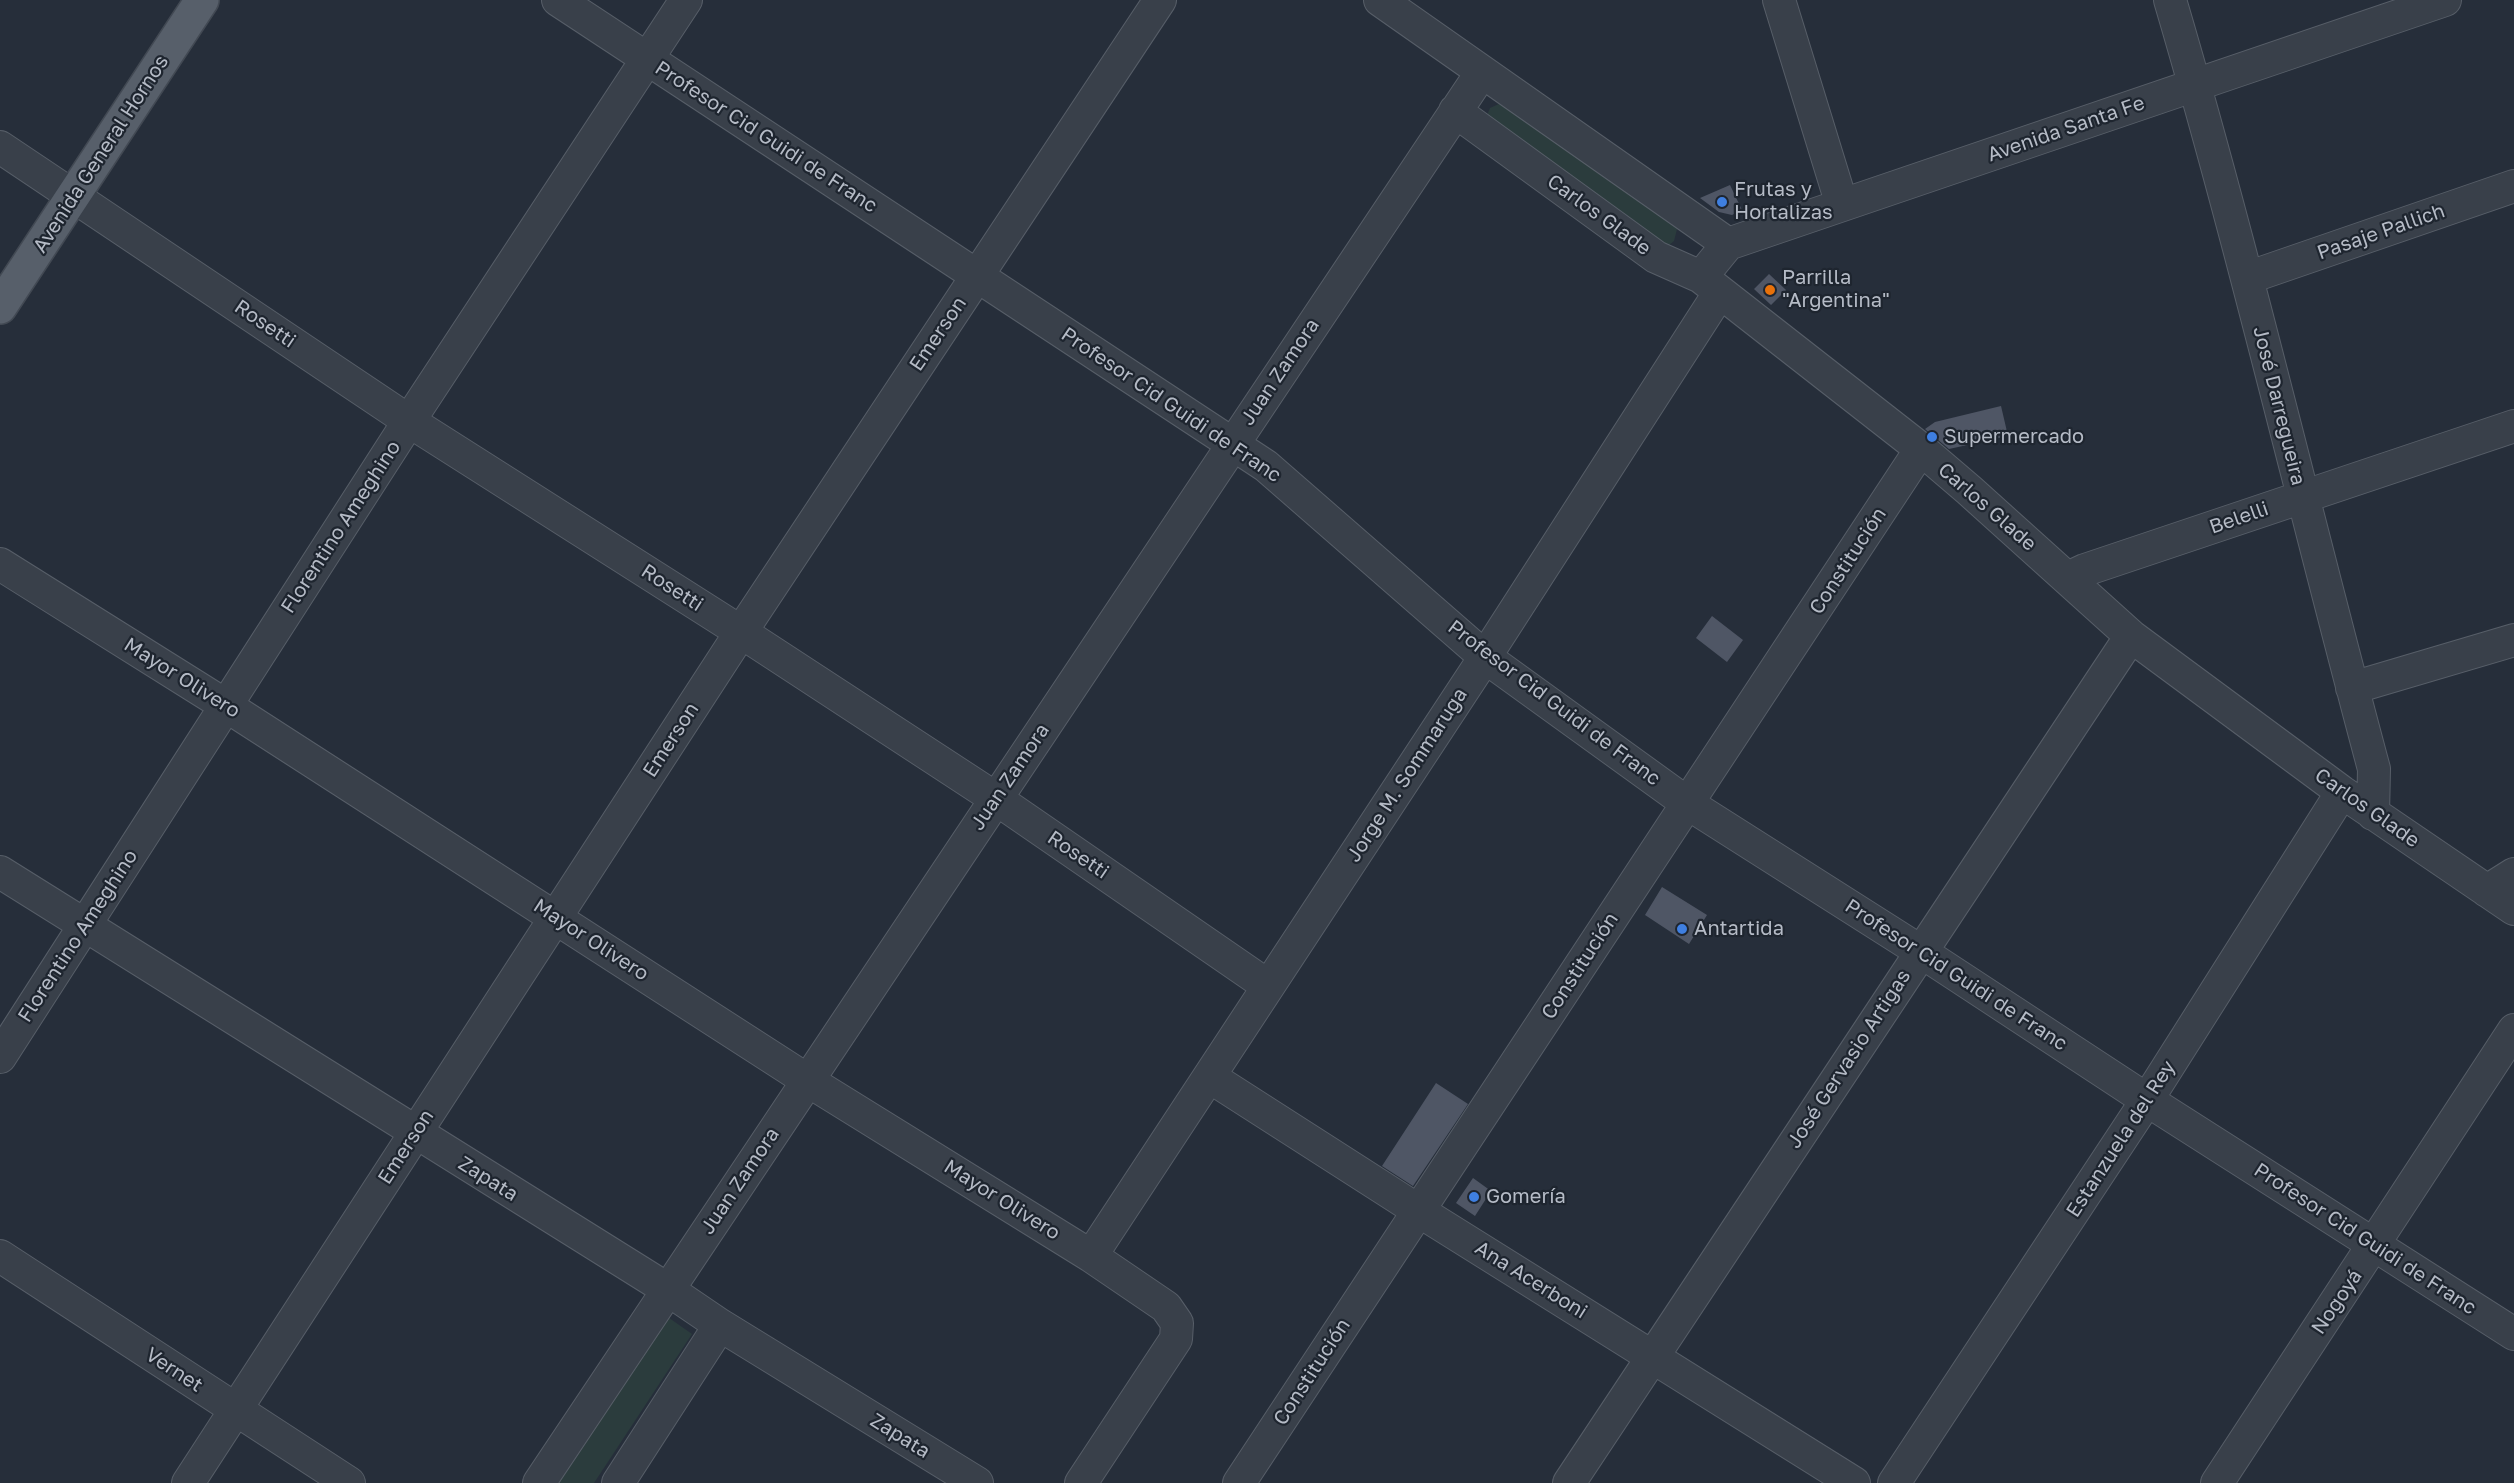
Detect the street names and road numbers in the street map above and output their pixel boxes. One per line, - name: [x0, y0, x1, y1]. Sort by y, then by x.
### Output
- street label: Avenida General Hornos: [28, 51, 174, 257]
- street label: Profesor Cid Guidi de Franc: [650, 56, 882, 218]
- street label: Avenida Santa Fe: [1984, 91, 2148, 167]
- street label: Carlos Glade: [1543, 169, 1655, 261]
- street label: Pasaje Pallich: [2314, 199, 2448, 265]
- street label: Emerson: [905, 292, 971, 376]
- street label: Rosetti: [230, 295, 300, 353]
- street label: Juan Zamora: [1235, 314, 1325, 430]
- street label: Profesor Cid Guidi de Franc: [1057, 322, 1285, 488]
- street label: José Darregueira: [2248, 324, 2310, 488]
- street label: Florentino Ameghino: [276, 436, 406, 618]
- street label: Carlos Glade: [1933, 458, 2041, 556]
- street label: Belelli: [2206, 497, 2272, 539]
- street label: Constitución: [1805, 503, 1891, 619]
- street label: Rosetti: [637, 559, 707, 617]
- street label: Profesor Cid Guidi de Franc: [1443, 615, 1665, 791]
- street label: Mayor Olivero: [120, 633, 244, 723]
- street label: Jorge M. Sommaruga: [1342, 683, 1472, 867]
- street label: Emerson: [638, 698, 704, 782]
- street label: Juan Zamora: [965, 719, 1055, 835]
- street label: Carlos Glade: [2310, 763, 2424, 853]
- street label: Rosetti: [1043, 826, 1113, 884]
- street label: Florentino Ameghino: [13, 845, 143, 1027]
- street label: Mayor Olivero: [529, 894, 653, 986]
- street label: Profesor Cid Guidi de Franc: [1840, 894, 2072, 1056]
- street label: Constitución: [1537, 908, 1623, 1024]
- street label: José Gervasio Artigas: [1782, 965, 1916, 1153]
- street label: Estanzuela del Rey: [2061, 1056, 2181, 1222]
- street label: Emerson: [373, 1105, 439, 1189]
- street label: Juan Zamora: [695, 1123, 785, 1239]
- street label: Zapata: [454, 1151, 522, 1207]
- street label: Mayor Olivero: [940, 1155, 1064, 1245]
- street label: Profesor Cid Guidi de Franc: [2249, 1158, 2481, 1320]
- street label: Ana Acerboni: [1471, 1236, 1591, 1324]
- street label: Nogoyá: [2307, 1265, 2367, 1339]
- street label: Constitución: [1269, 1314, 1355, 1430]
- street label: Vernet: [141, 1343, 207, 1397]
- street label: Zapata: [866, 1408, 934, 1464]

